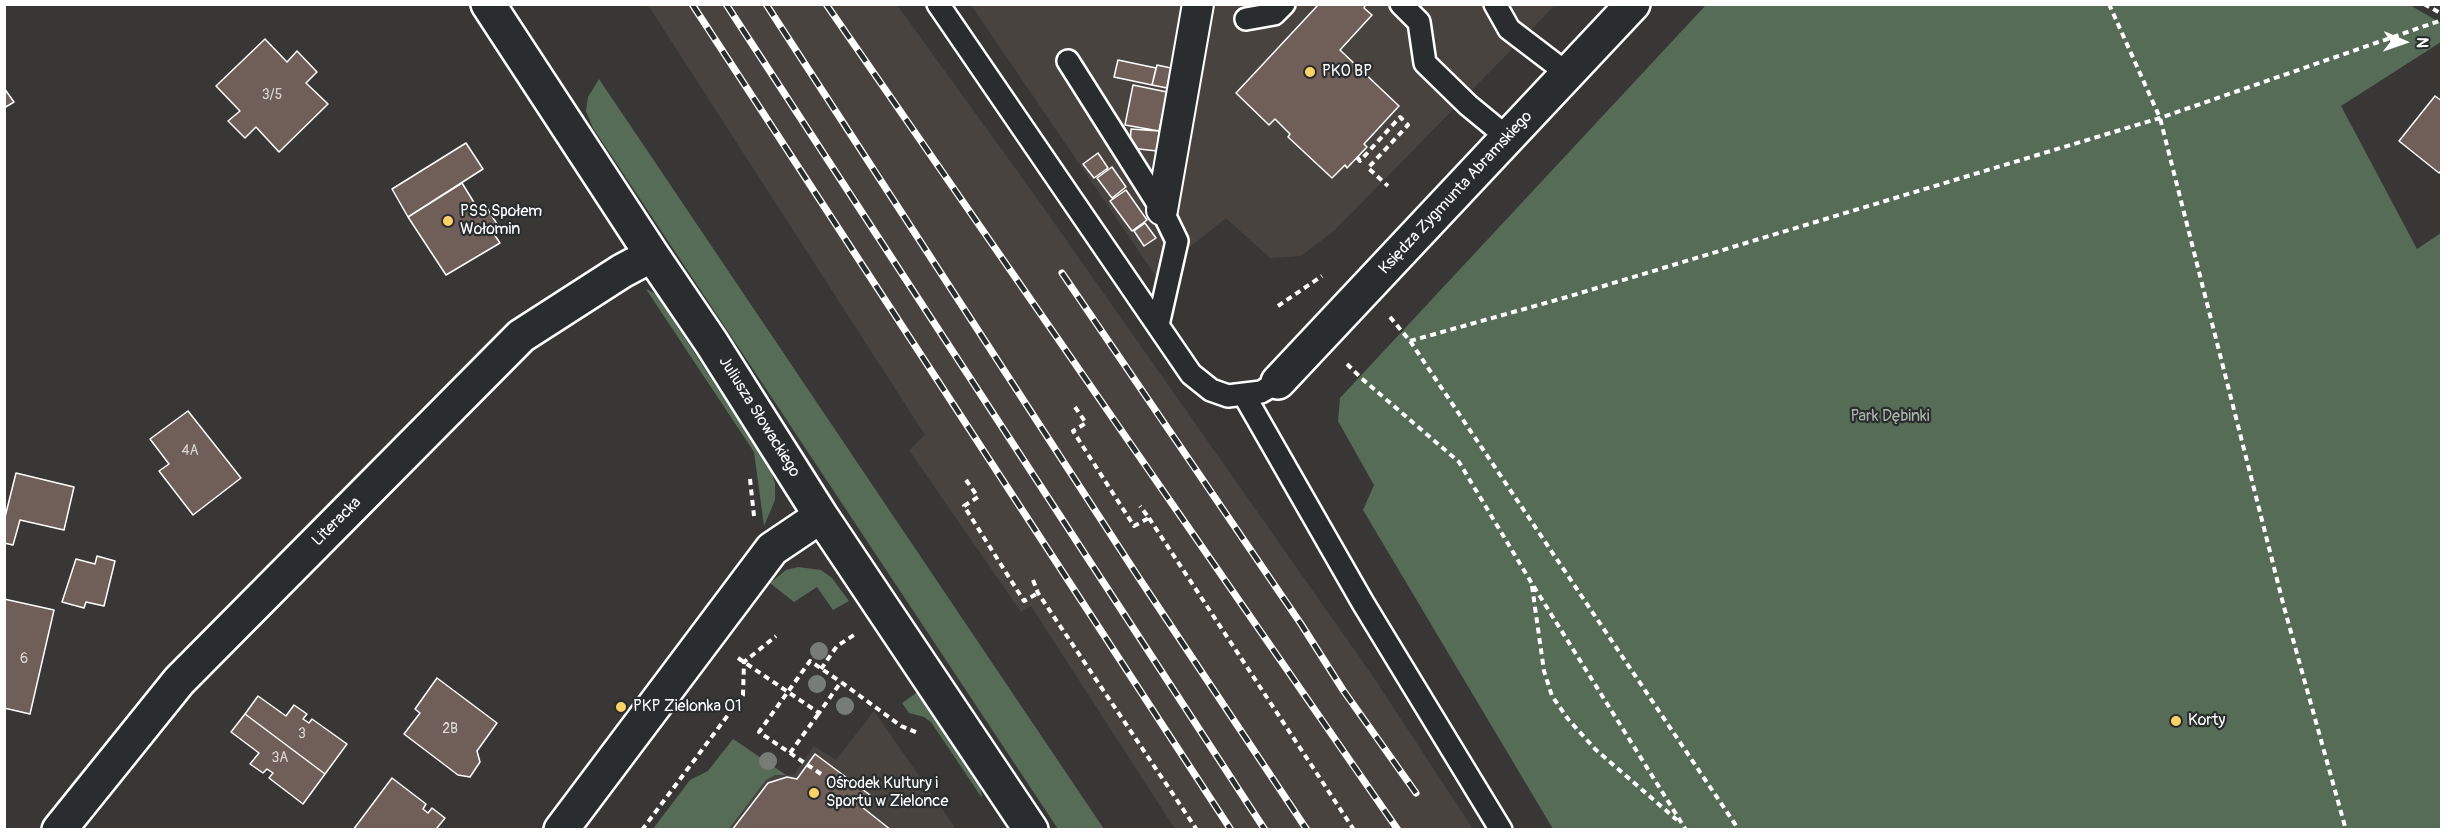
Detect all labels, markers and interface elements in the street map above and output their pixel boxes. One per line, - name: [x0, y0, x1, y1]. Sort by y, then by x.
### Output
- north arrow: [2374, 12, 2434, 72]
- text: N: [2412, 37, 2432, 48]
- place label: PKO BP: [1322, 62, 1372, 82]
- marker: PKO BP: [1303, 65, 1317, 79]
- house number: 3/5: [262, 87, 282, 103]
- street label: Księdza Zygmunta Abramskiego: [1375, 107, 1537, 279]
- place label: PSS Społem Wołomin: [460, 202, 542, 240]
- marker: PSS Społem Wołomin: [441, 214, 455, 228]
- street label: Juliusza Słowackiego: [714, 353, 804, 481]
- park label: Park Dębinki: [1850, 407, 1930, 427]
- house number: 4A: [181, 443, 199, 459]
- street label: Literacka: [308, 493, 366, 551]
- house number: 6: [20, 651, 28, 667]
- place label: PKP Zielonka 01: [633, 697, 741, 717]
- marker: PKP Zielonka 01: [614, 700, 628, 714]
- place label: Korty: [2188, 711, 2225, 731]
- marker: Korty: [2169, 714, 2183, 728]
- house number: 2B: [442, 721, 458, 737]
- house number: 3: [298, 726, 306, 742]
- house number: 3A: [272, 750, 288, 766]
- place label: Ośrodek Kultury i Sportu w Zielonce: [826, 774, 948, 812]
- marker: Ośrodek Kultury i Sportu w Zielonce: [807, 786, 821, 800]

